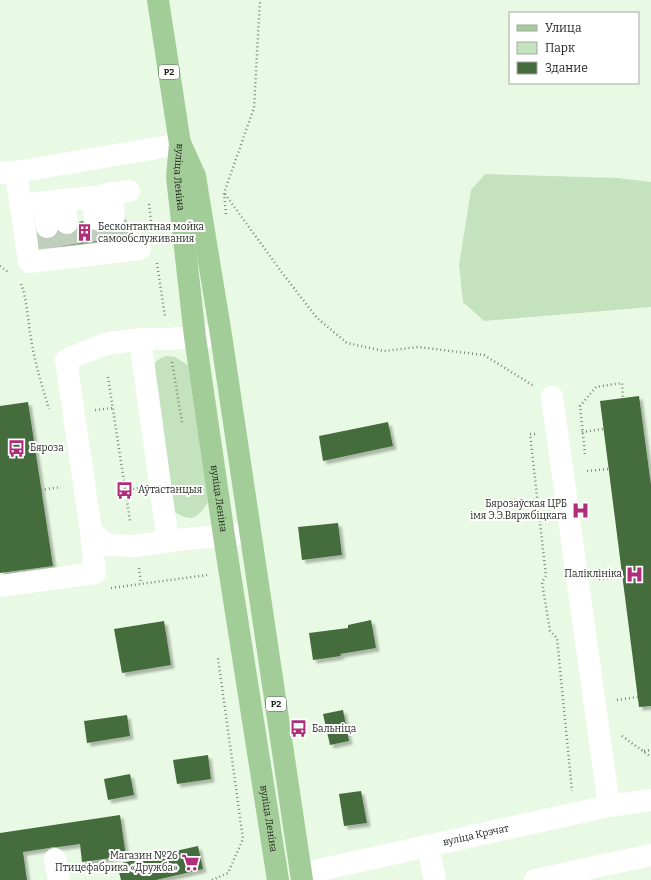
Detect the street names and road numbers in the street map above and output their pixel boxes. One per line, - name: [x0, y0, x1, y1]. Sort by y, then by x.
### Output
- road number: Р2: [159, 65, 179, 79]
- street label: вуліца Леніна: [171, 143, 187, 212]
- street label: вуліца Леніна: [208, 464, 229, 533]
- road number: Р2: [266, 697, 286, 711]
- street label: вуліца Леніна: [257, 784, 280, 853]
- street label: вуліца Крэчат: [442, 822, 510, 849]

